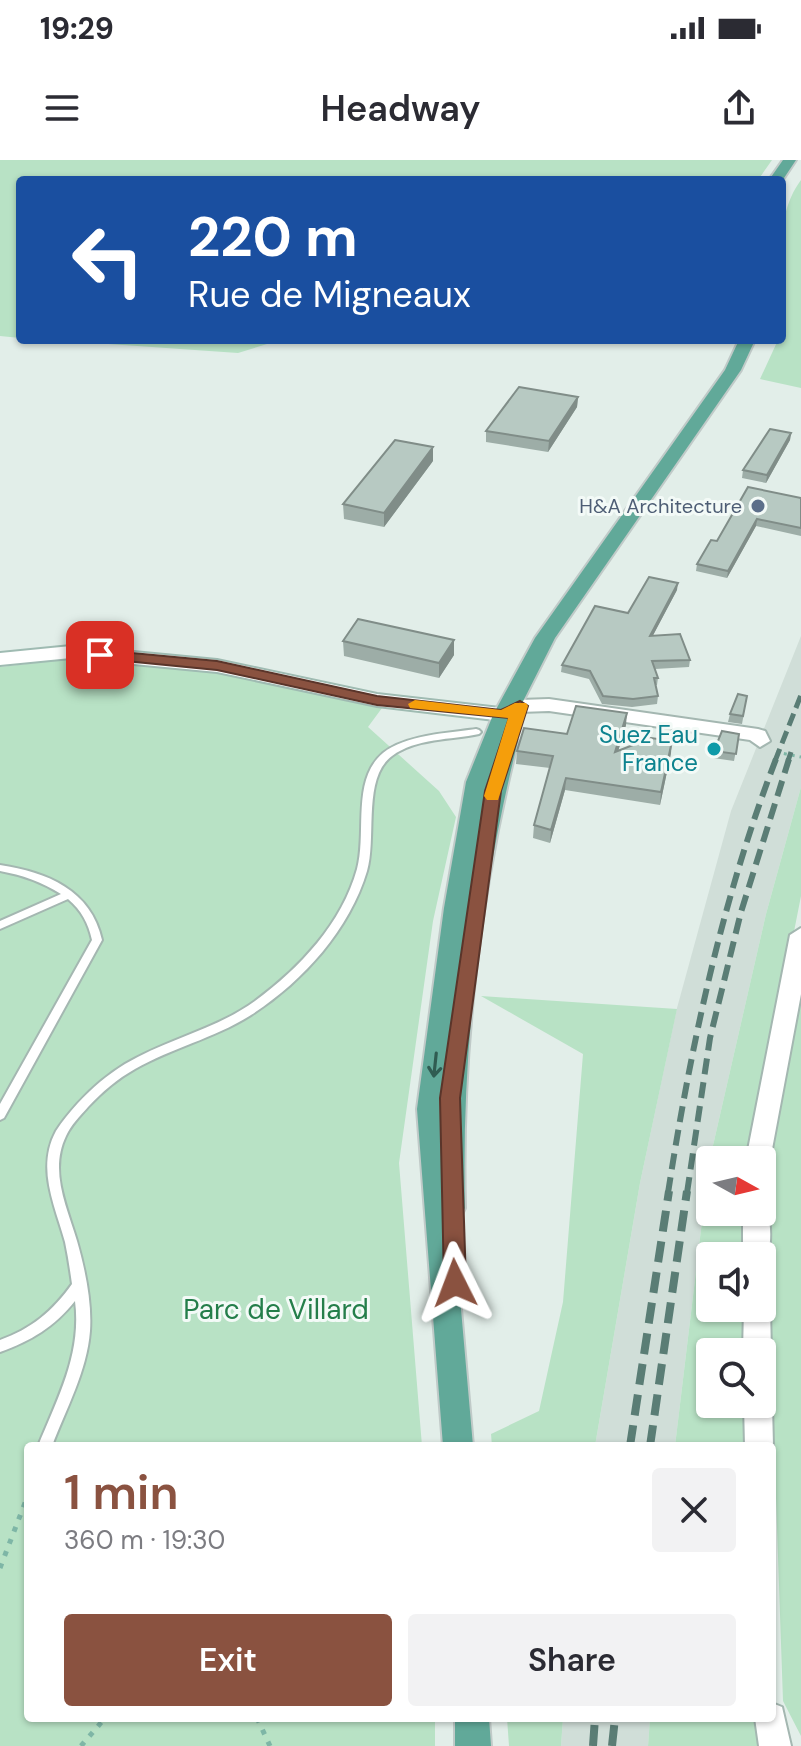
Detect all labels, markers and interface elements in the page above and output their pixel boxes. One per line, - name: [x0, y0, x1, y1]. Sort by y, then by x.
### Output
- text: 19:29: [40, 9, 114, 48]
- text: Headway: [321, 85, 480, 132]
- icon: menu: [40, 86, 84, 130]
- icon: share: [717, 86, 761, 130]
- text: 220 m: [188, 200, 358, 273]
- icon: left: [56, 208, 160, 312]
- text: Rue de Migneaux: [188, 271, 471, 318]
- place label: H&A Architecture: [579, 493, 742, 519]
- marker: H&A Architecture: [749, 497, 767, 515]
- pin: [66, 621, 134, 689]
- icon: arrive: [78, 633, 122, 677]
- place label: Suez Eau France: [599, 719, 698, 778]
- marker: Suez Eau France: [705, 740, 723, 758]
- one-way arrow: [427, 1051, 442, 1078]
- north arrow: [696, 1146, 776, 1226]
- map controls: [696, 1146, 776, 1418]
- position arrow: [413, 1241, 497, 1325]
- button: sound: [696, 1242, 776, 1322]
- park label: Parc de Villard: [183, 1291, 369, 1328]
- button: search: [696, 1338, 776, 1418]
- text: 1 min: [64, 1461, 179, 1524]
- button: close: [652, 1468, 736, 1552]
- text: 360 m · 19:30: [64, 1523, 225, 1557]
- button: Exit: [64, 1614, 392, 1706]
- button: Share: [408, 1614, 736, 1706]

